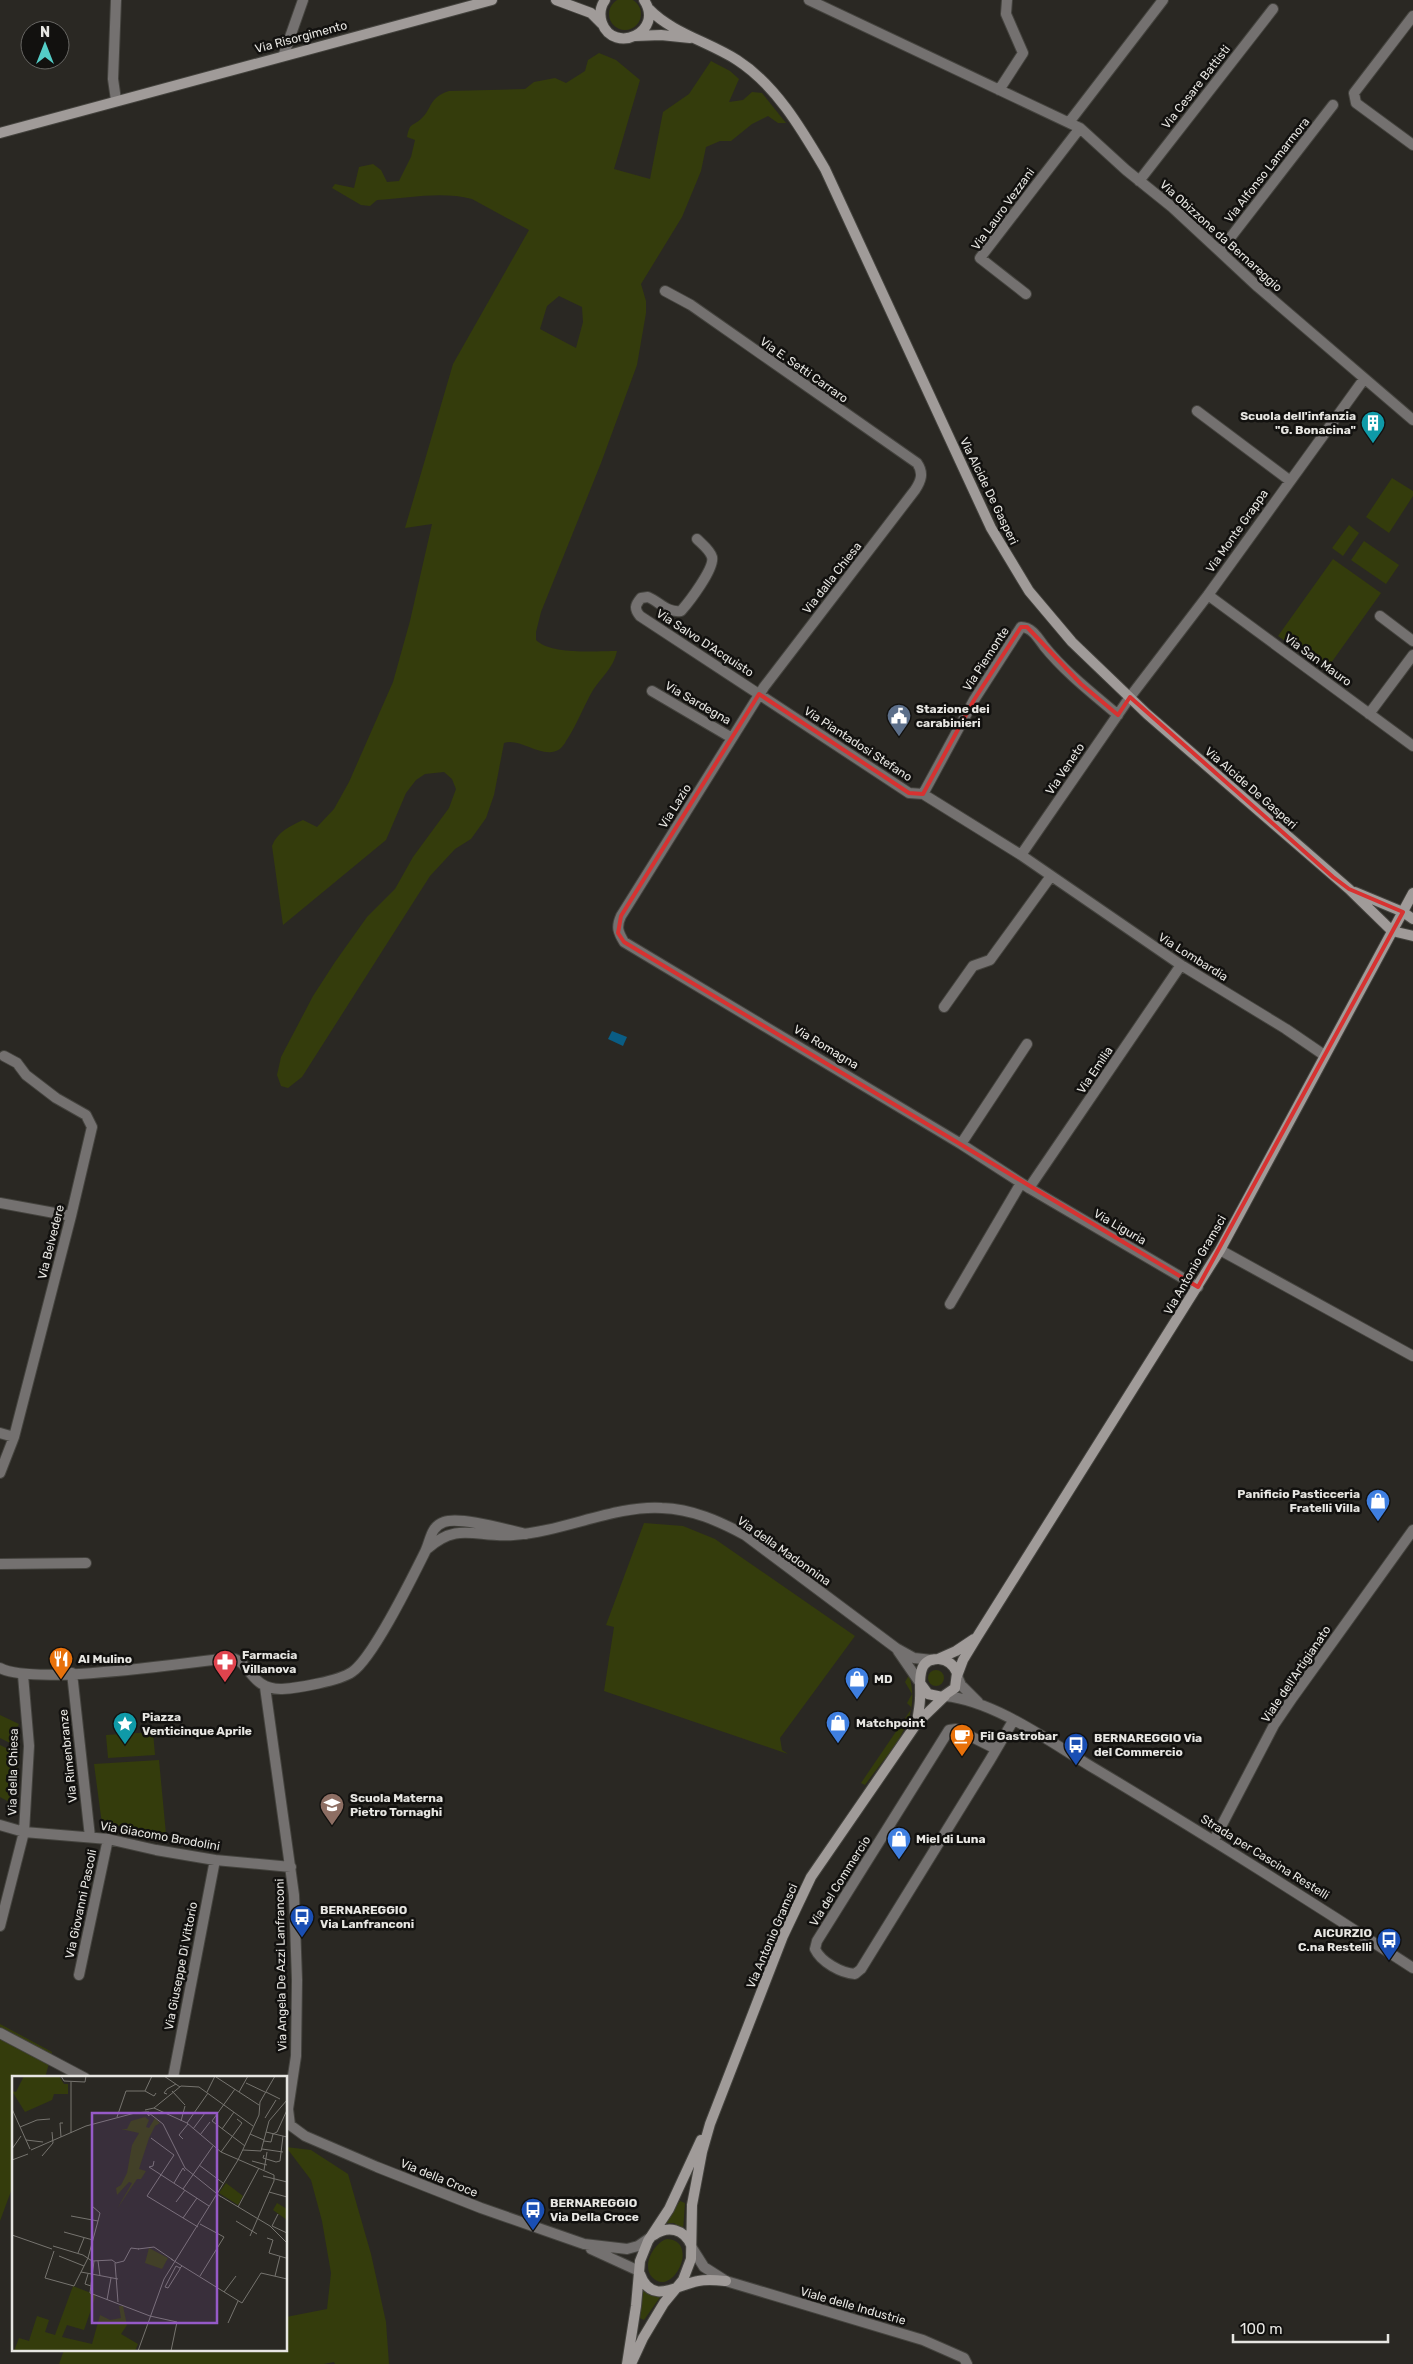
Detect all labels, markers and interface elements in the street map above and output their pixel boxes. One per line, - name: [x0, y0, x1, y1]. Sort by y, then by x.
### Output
- street label: Via Risorgimento: [253, 18, 349, 56]
- north arrow: [20, 20, 70, 70]
- text: N: [40, 24, 50, 41]
- street label: Via Cesare Battisti: [1159, 42, 1233, 132]
- street label: Via Alfonso Lamarmora: [1222, 115, 1312, 225]
- street label: Via Lauro Vezzani: [969, 165, 1037, 253]
- street label: Via Obizzone da Bernareggio: [1157, 177, 1285, 295]
- street label: Via E. Setti Carraro: [757, 334, 851, 406]
- place label: Scuola dell'infanzia "G. Bonacina": [1240, 409, 1356, 437]
- building icon: Scuola dell'infanzia "G. Bonacina": [1360, 410, 1386, 444]
- street label: Via Alcide De Gasperi: [957, 435, 1021, 547]
- street label: Via Monte Grappa: [1203, 487, 1271, 575]
- street label: Via dalla Chiesa: [800, 539, 864, 617]
- street label: Via Salvo D'Acquisto: [654, 606, 756, 680]
- street label: Via Piemonte: [960, 624, 1012, 694]
- street label: Via San Mauro: [1282, 631, 1354, 689]
- street label: Via Sardegna: [663, 679, 733, 727]
- place label: Stazione dei carabinieri: [916, 702, 990, 730]
- public building icon: Stazione dei carabinieri: [886, 703, 912, 737]
- street label: Via Piantadosi Stefano: [801, 704, 915, 784]
- street label: Via Veneto: [1043, 740, 1087, 798]
- street label: Via Alcide De Gasperi: [1202, 744, 1300, 832]
- street label: Via Lazio: [656, 781, 694, 831]
- street label: Via Lombardia: [1156, 930, 1230, 984]
- street label: Via Romagna: [791, 1022, 861, 1072]
- street label: Via Emilia: [1074, 1044, 1116, 1096]
- street label: Via Belvedere: [35, 1203, 67, 1281]
- street label: Via Liguria: [1091, 1206, 1149, 1248]
- street label: Via Antonio Gramsci: [1161, 1213, 1229, 1317]
- place label: Panificio Pasticceria Fratelli Villa: [1237, 1487, 1360, 1515]
- shop icon: Panificio Pasticceria Fratelli Villa: [1365, 1488, 1391, 1522]
- street label: Via della Madonnina: [734, 1513, 834, 1589]
- street label: Viale dell'Artigianato: [1258, 1623, 1334, 1725]
- restaurant icon: Al Mulino: [48, 1646, 74, 1680]
- place label: Farmacia Villanova: [242, 1648, 297, 1676]
- pharmacy icon: Farmacia Villanova: [212, 1649, 238, 1683]
- place label: Al Mulino: [78, 1652, 132, 1666]
- shop icon: MD: [844, 1666, 870, 1700]
- place label: MD: [874, 1672, 893, 1686]
- street label: Via Rimenbranze: [56, 1708, 80, 1803]
- place label: Piazza Venticinque Aprile: [142, 1710, 252, 1738]
- shop icon: Matchpoint: [825, 1710, 851, 1744]
- place icon: Piazza Venticinque Aprile: [112, 1711, 138, 1745]
- place label: Matchpoint: [856, 1716, 925, 1730]
- cafe icon: Fil Gastrobar: [949, 1723, 975, 1757]
- street label: Via della Chiesa: [5, 1728, 21, 1816]
- place label: Fil Gastrobar: [980, 1729, 1058, 1743]
- place label: BERNAREGGIO Via del Commercio: [1094, 1731, 1202, 1759]
- bus stop icon: BERNAREGGIO Via del Commercio: [1063, 1732, 1089, 1766]
- place label: Scuola Materna Pietro Tornaghi: [350, 1791, 443, 1819]
- school or university icon: Scuola Materna Pietro Tornaghi: [319, 1792, 345, 1826]
- street label: Strada per Cascina Restelli: [1198, 1812, 1332, 1902]
- street label: Via Giacomo Brodolini: [99, 1819, 221, 1853]
- shop icon: Miel di Luna: [886, 1826, 912, 1860]
- place label: Miel di Luna: [916, 1832, 986, 1846]
- street label: Via del Commercio: [807, 1833, 873, 1929]
- street label: Via Giovanni Pascoli: [63, 1848, 99, 1960]
- street label: Via Angela De Azzi Lanfranconi: [272, 1879, 290, 2051]
- street label: Via Antonio Gramsci: [744, 1881, 800, 1990]
- street label: Via Giuseppe Di Vittorio: [162, 1900, 200, 2031]
- place label: BERNAREGGIO Via Lanfranconi: [320, 1903, 414, 1931]
- bus stop icon: BERNAREGGIO Via Lanfranconi: [289, 1904, 315, 1938]
- place label: AICURZIO C.na Restelli: [1298, 1926, 1372, 1954]
- bus stop icon: AICURZIO C.na Restelli: [1376, 1927, 1402, 1961]
- inset map: [12, 2076, 288, 2352]
- street label: Via della Croce: [398, 2156, 480, 2200]
- place label: BERNAREGGIO Via Della Croce: [550, 2196, 639, 2224]
- bus stop icon: BERNAREGGIO Via Della Croce: [520, 2197, 546, 2231]
- street label: Viale delle Industrie: [799, 2284, 908, 2328]
- scale bar: [1233, 2312, 1388, 2344]
- text: 100 m: [1240, 2320, 1282, 2338]

